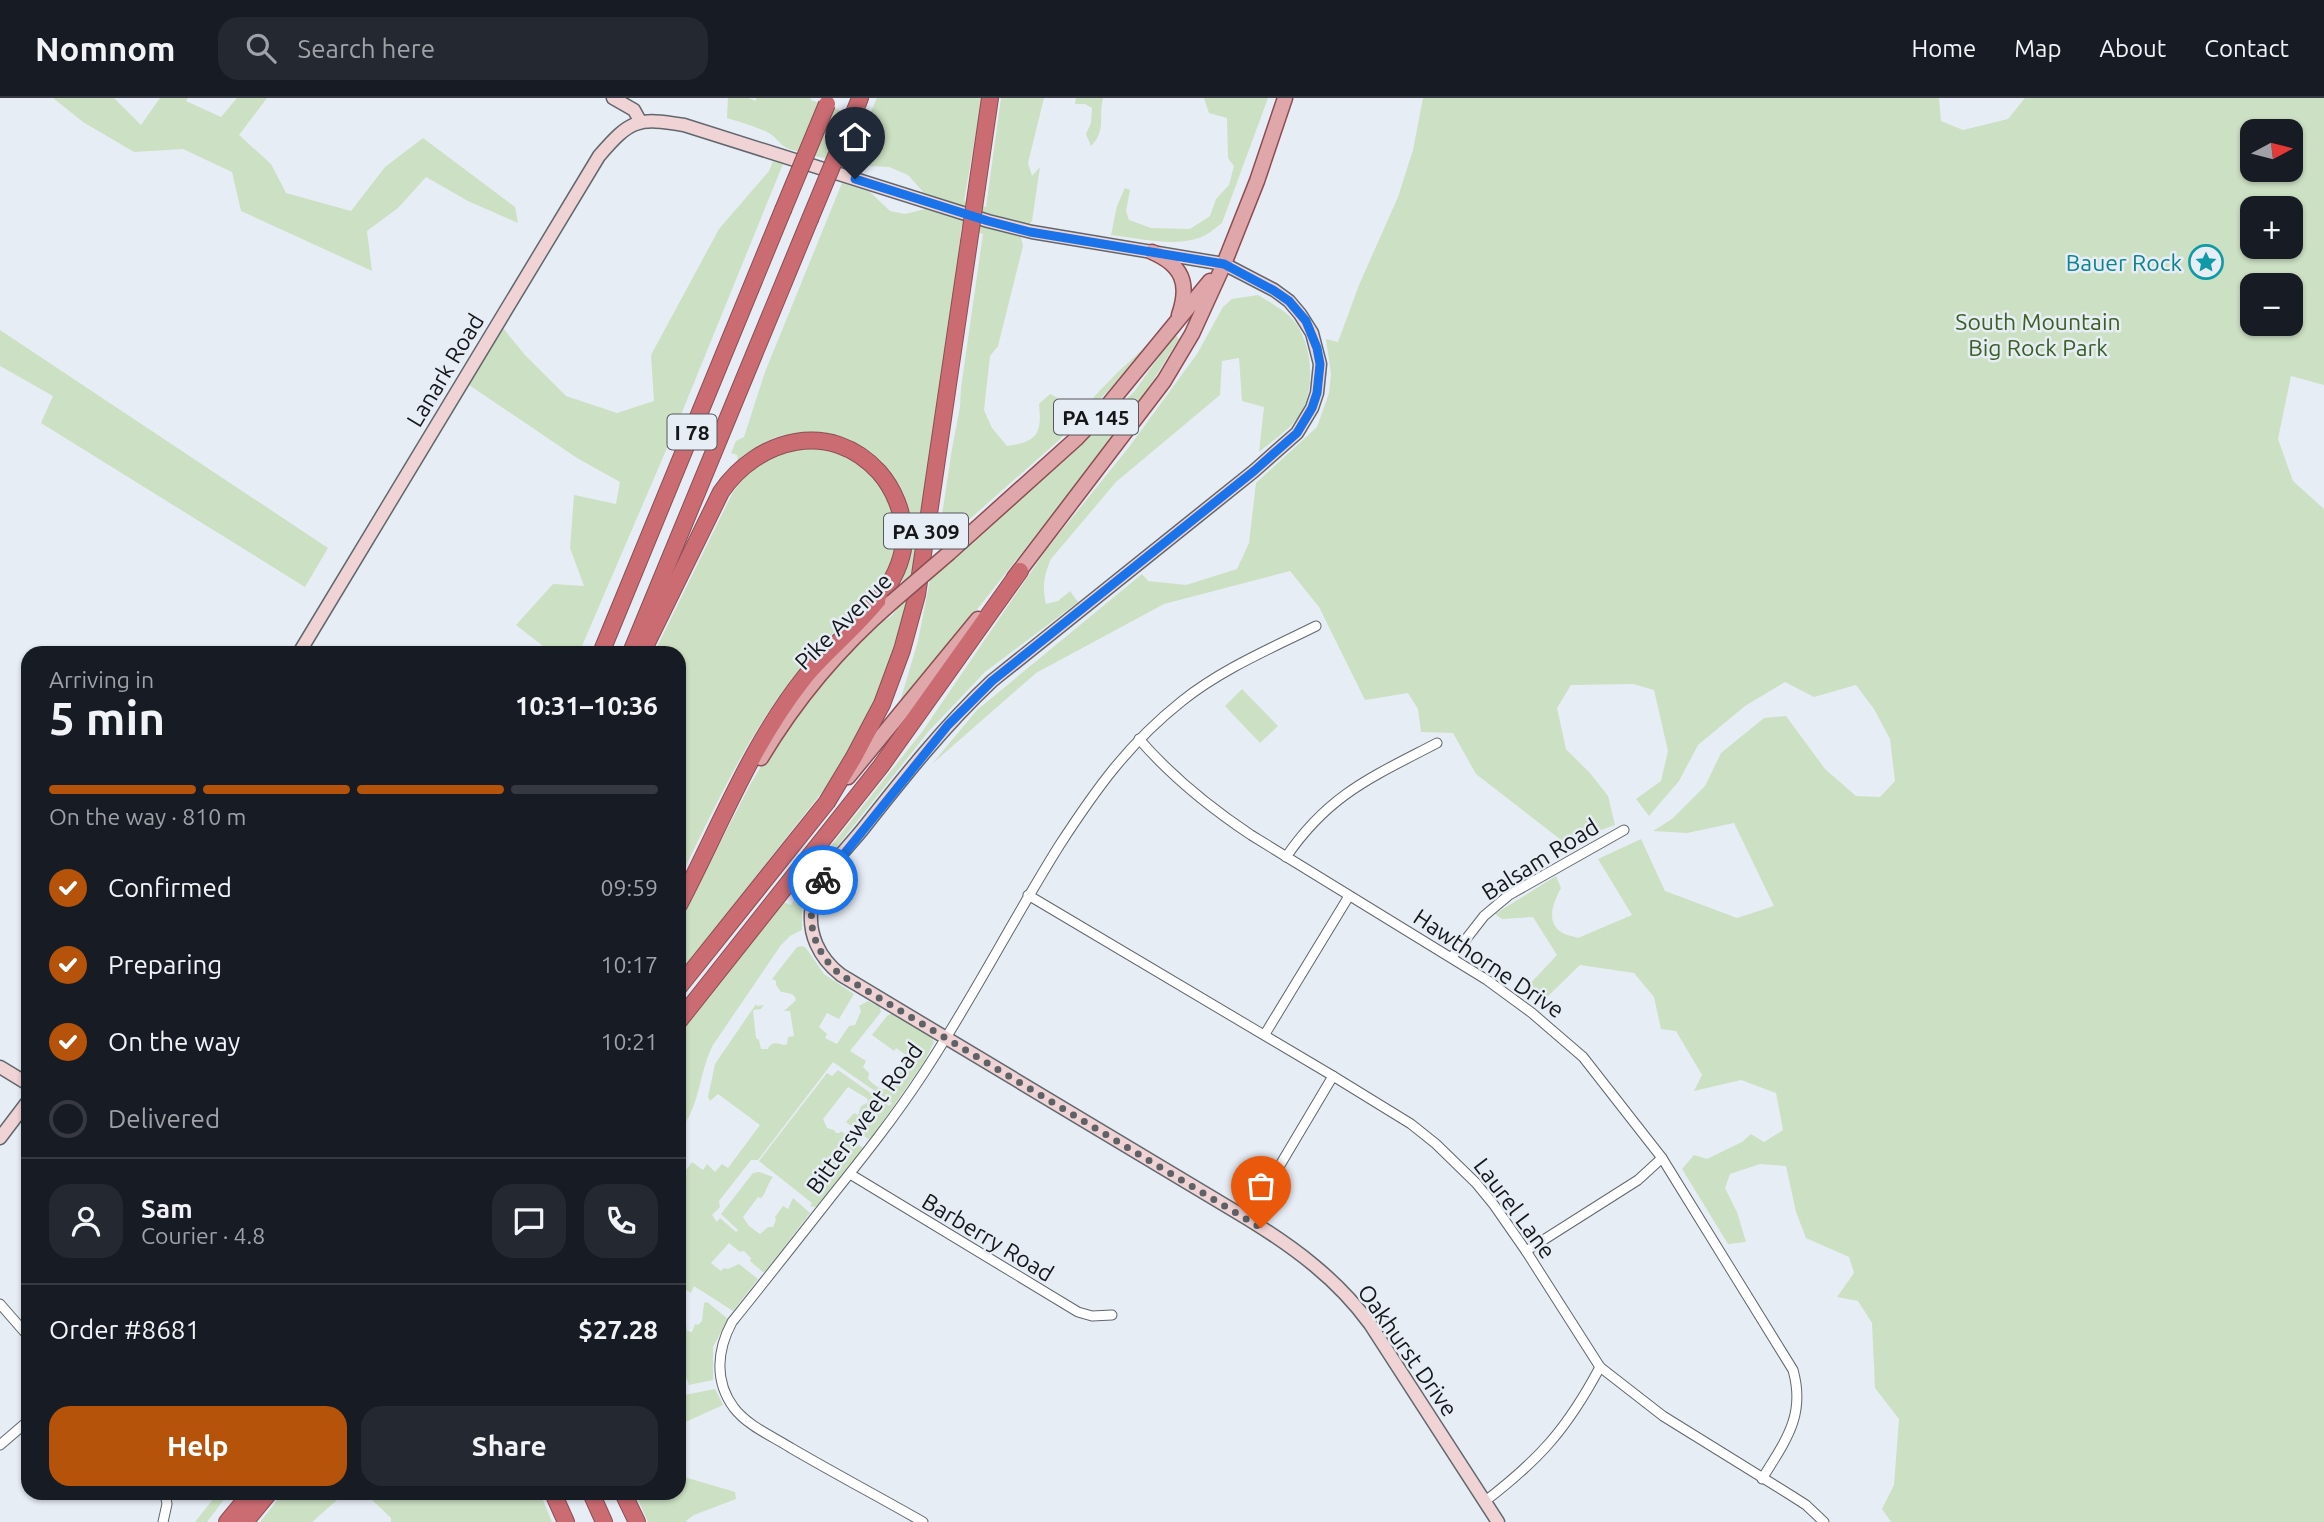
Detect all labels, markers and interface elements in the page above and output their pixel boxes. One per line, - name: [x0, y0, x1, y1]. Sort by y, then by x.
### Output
- search box: [218, 17, 708, 80]
- icon: search: [242, 29, 280, 67]
- text: Nomnom: [35, 30, 176, 67]
- text: Search here: [298, 34, 435, 63]
- text: Home: [1911, 35, 1976, 62]
- text: Map: [2014, 35, 2061, 62]
- text: About: [2099, 35, 2166, 62]
- text: Contact: [2204, 35, 2289, 62]
- pin: [825, 107, 885, 179]
- icon: home: [836, 118, 874, 156]
- north arrow: [2240, 119, 2303, 182]
- map controls: [2240, 119, 2303, 336]
- button: +: [2240, 196, 2303, 259]
- place icon: Bauer Rock: [2187, 243, 2225, 281]
- place label: Bauer Rock: [2066, 250, 2182, 275]
- button: −: [2240, 273, 2303, 336]
- street label: Lanark Road: [402, 309, 488, 431]
- park label: South Mountain Big Rock Park: [1955, 309, 2121, 360]
- road number: PA 145: [1054, 400, 1138, 434]
- road number: I 78: [668, 414, 716, 450]
- road number: PA 309: [884, 514, 968, 548]
- street label: Pike Avenue: [790, 568, 896, 674]
- text: Arriving in: [49, 667, 154, 692]
- text: 10:31–10:36: [515, 691, 658, 720]
- text: 5 min: [49, 692, 165, 744]
- text: On the way · 810 m: [49, 804, 246, 829]
- street label: Balsam Road: [1477, 813, 1603, 905]
- courier: [788, 845, 858, 915]
- icon: bike: [804, 861, 842, 899]
- icon: check: [49, 869, 87, 907]
- text: Confirmed: [108, 873, 232, 902]
- text: 09:59: [600, 875, 658, 900]
- street label: Hawthorne Drive: [1409, 904, 1569, 1022]
- icon: check: [49, 946, 87, 984]
- text: Preparing: [108, 950, 222, 979]
- text: 10:17: [600, 952, 658, 977]
- icon: check: [49, 1023, 87, 1061]
- text: On the way: [108, 1027, 240, 1056]
- text: 10:21: [600, 1029, 658, 1054]
- street label: Bittersweet Road: [801, 1038, 927, 1198]
- text: Delivered: [108, 1104, 220, 1133]
- street label: Laurel Lane: [1469, 1153, 1561, 1263]
- pin: [1231, 1156, 1291, 1228]
- icon: bag: [1242, 1167, 1280, 1205]
- button: person: [49, 1184, 123, 1258]
- button: chat: [492, 1184, 566, 1258]
- button: phone: [584, 1184, 658, 1258]
- street label: Barberry Road: [918, 1188, 1058, 1286]
- text: Sam: [141, 1194, 193, 1223]
- text: Courier · 4.8: [141, 1223, 265, 1248]
- street label: Oakhurst Drive: [1353, 1279, 1463, 1421]
- text: Order #8681: [49, 1315, 200, 1344]
- text: $27.28: [578, 1315, 658, 1344]
- button: Help: [49, 1406, 347, 1486]
- button: Share: [361, 1406, 658, 1486]

